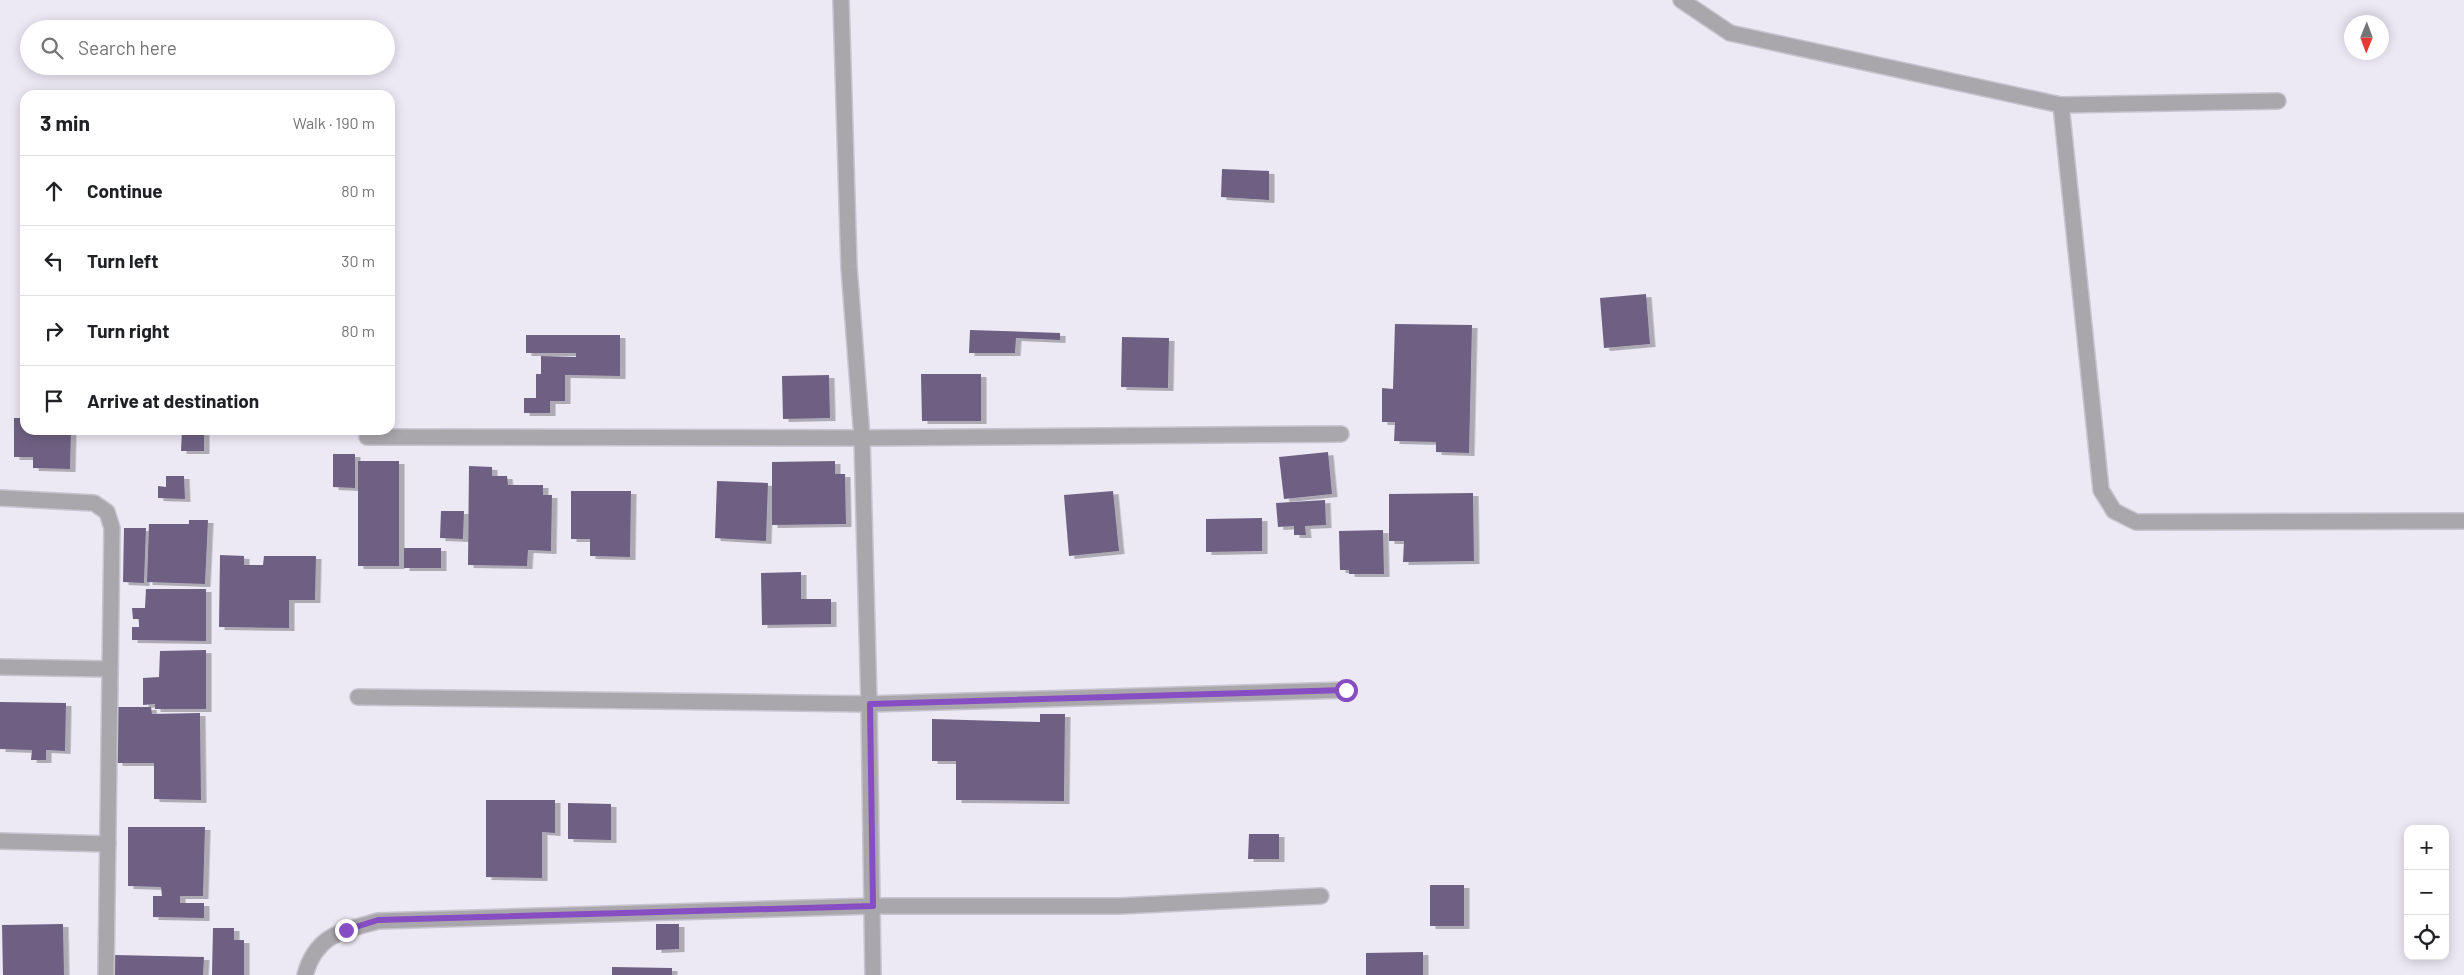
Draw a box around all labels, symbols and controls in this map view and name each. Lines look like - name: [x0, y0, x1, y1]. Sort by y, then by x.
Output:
- north arrow: [2344, 15, 2389, 60]
- search box: [20, 20, 395, 75]
- icon: search: [38, 34, 66, 62]
- text: Search here: [78, 36, 177, 59]
- text: 3 min: [40, 110, 90, 135]
- text: Walk · 190 m: [293, 113, 375, 132]
- icon: ahead: [40, 177, 68, 205]
- text: Continue: [87, 179, 163, 202]
- text: 80 m: [341, 181, 375, 200]
- icon: left: [40, 247, 68, 275]
- text: Turn left: [87, 249, 158, 272]
- text: 30 m: [341, 251, 375, 270]
- icon: right: [40, 317, 68, 345]
- text: Turn right: [87, 319, 169, 342]
- text: 80 m: [341, 321, 375, 340]
- icon: arrive: [40, 387, 68, 415]
- text: Arrive at destination: [87, 389, 259, 412]
- route start: [1335, 679, 1358, 702]
- map controls: [2404, 825, 2449, 960]
- button: +: [2404, 825, 2449, 870]
- button: −: [2404, 870, 2449, 915]
- button: locate: [2404, 915, 2449, 960]
- route end: [335, 919, 358, 942]

